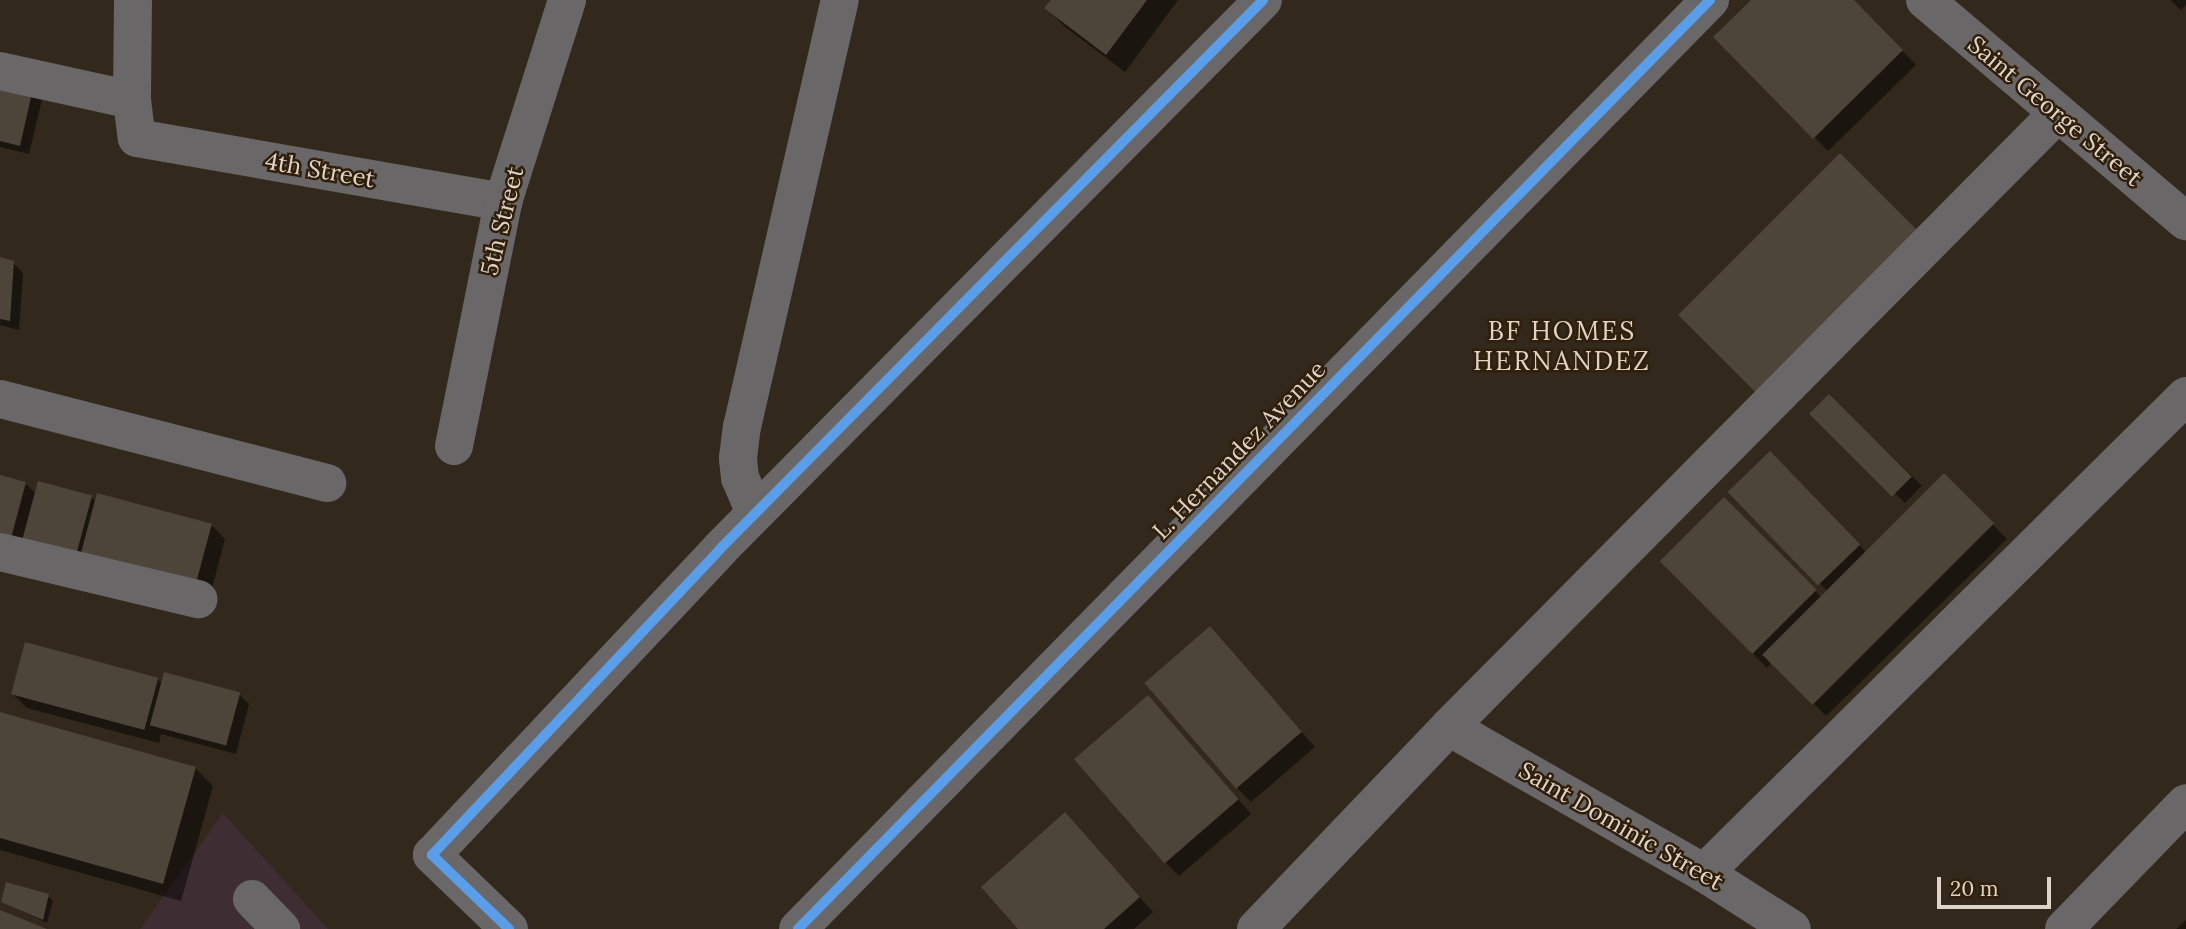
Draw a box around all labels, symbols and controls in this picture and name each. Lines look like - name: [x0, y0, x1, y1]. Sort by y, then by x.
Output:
- street label: Saint George Street: [1962, 30, 2148, 192]
- street label: 4th Street: [263, 146, 377, 194]
- street label: 5th Street: [475, 164, 529, 278]
- district label: BF HOMES HERNANDEZ: [1474, 315, 1650, 376]
- street label: L. Hernandez Avenue: [1146, 355, 1332, 545]
- street label: Saint Dominic Street: [1514, 756, 1728, 896]
- scale bar: [1941, 862, 2055, 906]
- text: 20 m: [1950, 875, 1999, 902]

